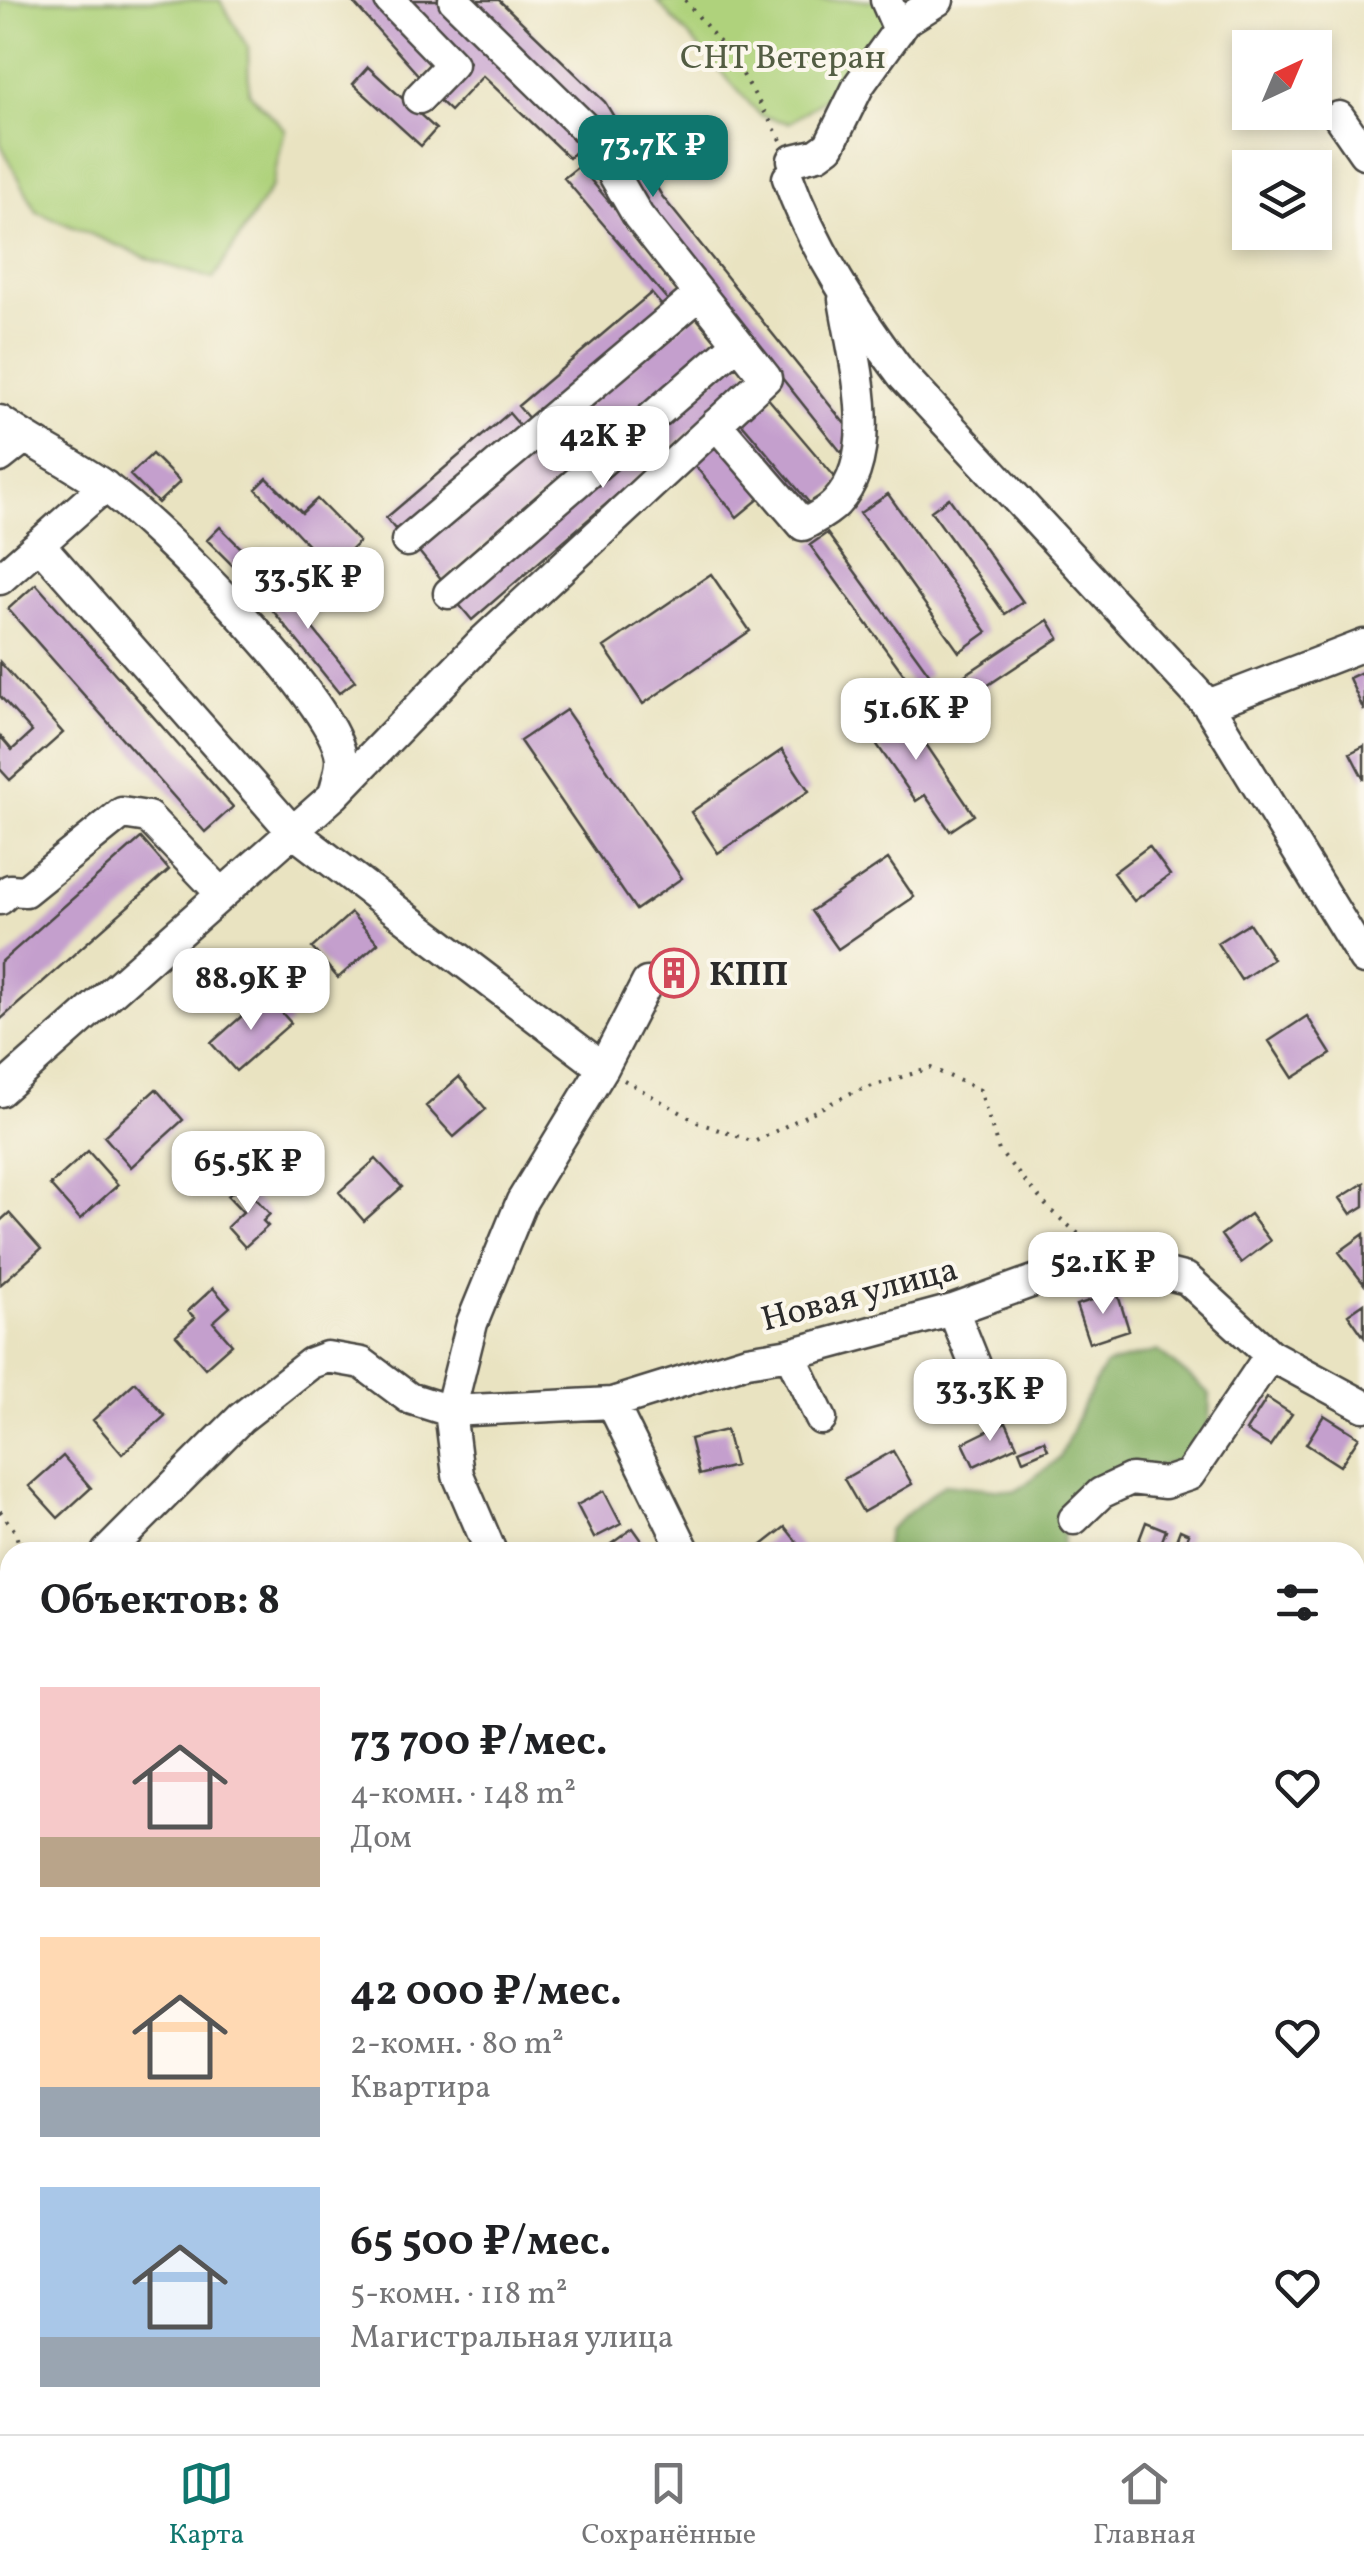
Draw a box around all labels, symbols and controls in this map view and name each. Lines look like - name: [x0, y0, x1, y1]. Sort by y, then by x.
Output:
- north arrow: [1232, 30, 1332, 130]
- map controls: [1232, 30, 1332, 250]
- park label: СНТ Ветеран: [680, 35, 886, 83]
- pin: 73.7K ₽: [561, 115, 745, 200]
- text: 73.7K ₽: [600, 125, 706, 169]
- button: layers: [1232, 150, 1332, 250]
- pin: 42K ₽: [533, 406, 673, 491]
- text: 42K ₽: [559, 416, 647, 460]
- pin: 33.5K ₽: [216, 547, 400, 632]
- text: 33.5K ₽: [254, 557, 362, 601]
- pin: 51.6K ₽: [824, 678, 1008, 763]
- text: 51.6K ₽: [863, 688, 969, 732]
- building icon: КПП: [648, 947, 700, 999]
- pin: 88.9K ₽: [159, 948, 343, 1033]
- place label: КПП: [709, 952, 788, 1000]
- text: 88.9K ₽: [195, 958, 307, 1002]
- pin: 65.5K ₽: [156, 1131, 340, 1216]
- text: 65.5K ₽: [194, 1141, 302, 1185]
- pin: 52.1K ₽: [1011, 1232, 1195, 1317]
- text: 52.1K ₽: [1050, 1242, 1156, 1286]
- street label: Новая улица: [756, 1247, 963, 1345]
- pin: 33.3K ₽: [898, 1359, 1082, 1444]
- text: 33.3K ₽: [936, 1369, 1044, 1413]
- text: Объектов: 8: [40, 1573, 280, 1632]
- icon: filters: [1270, 1575, 1325, 1630]
- text: 73 700 ₽/мес.: [350, 1714, 608, 1773]
- icon: home: [120, 1727, 240, 1847]
- icon: heart: [1270, 1760, 1325, 1815]
- text: 4-комн. · 148 m²: [350, 1773, 576, 1817]
- text: Дом: [350, 1817, 412, 1861]
- text: 42 000 ₽/мес.: [350, 1964, 622, 2023]
- icon: home: [120, 1977, 240, 2097]
- icon: heart: [1270, 2010, 1325, 2065]
- text: 2-комн. · 80 m²: [350, 2023, 564, 2067]
- text: Квартира: [350, 2067, 491, 2111]
- text: 65 500 ₽/мес.: [350, 2214, 611, 2273]
- icon: home: [120, 2227, 240, 2347]
- icon: heart: [1270, 2260, 1325, 2315]
- text: 5-комн. · 118 m²: [350, 2273, 568, 2317]
- text: Магистральная улица: [350, 2317, 674, 2361]
- tab: Карта: [168, 2456, 244, 2555]
- tab: Сохранённые: [581, 2456, 756, 2555]
- tab: Главная: [1093, 2456, 1196, 2555]

